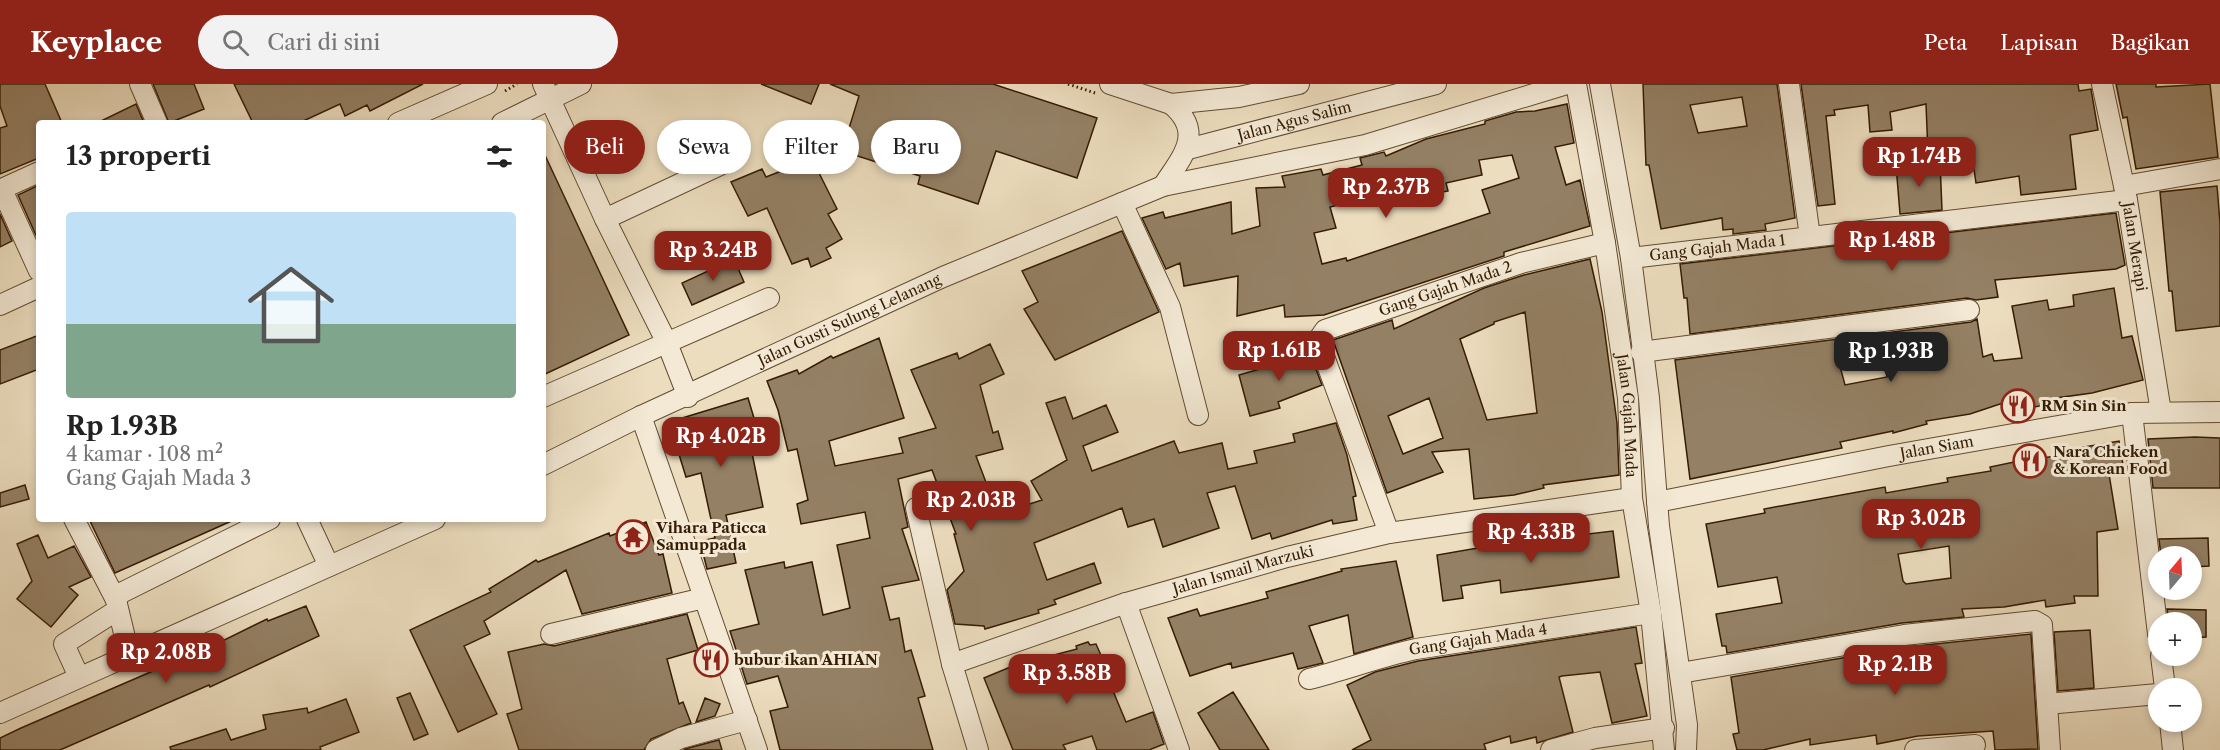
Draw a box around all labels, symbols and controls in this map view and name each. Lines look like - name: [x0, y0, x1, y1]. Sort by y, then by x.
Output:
- search box: [198, 15, 618, 69]
- text: Keyplace: [30, 25, 162, 59]
- icon: search: [219, 26, 252, 59]
- text: Cari di sini: [267, 29, 380, 56]
- text: Peta: [1924, 30, 1967, 55]
- text: Lapisan: [2000, 30, 2078, 55]
- text: Bagikan: [2111, 30, 2190, 55]
- street label: Jalan Agus Salim: [1233, 97, 1353, 145]
- chip: Beli: [564, 120, 645, 174]
- chip: Sewa: [657, 120, 751, 174]
- chip: Filter: [763, 120, 859, 174]
- chip: Baru: [871, 120, 961, 174]
- pin: Rp 1.74B: [1857, 137, 1981, 188]
- text: 13 properti: [66, 140, 211, 172]
- icon: filters: [483, 140, 516, 173]
- text: Rp 1.74B: [1877, 144, 1961, 168]
- pin: Rp 2.37B: [1324, 168, 1448, 219]
- text: Rp 2.37B: [1342, 175, 1430, 199]
- street label: Jalan Merapi: [2118, 199, 2152, 293]
- pin: Rp 1.48B: [1830, 221, 1954, 272]
- text: Rp 1.48B: [1848, 228, 1936, 252]
- street label: Gang Gajah Mada 1: [1648, 230, 1787, 265]
- pin: Rp 3.24B: [651, 231, 775, 282]
- text: Rp 3.24B: [668, 238, 758, 262]
- icon: home: [237, 251, 345, 359]
- street label: Gang Gajah Mada 2: [1376, 257, 1514, 320]
- street label: Jalan Gusti Sulung Lelanang: [753, 269, 944, 371]
- pin: Rp 1.61B: [1217, 331, 1341, 382]
- pin: Rp 1.93B: [1829, 332, 1953, 383]
- text: Rp 1.61B: [1237, 338, 1321, 362]
- text: Rp 1.93B: [1848, 339, 1934, 363]
- street label: Jalan Gajah Mada: [1612, 351, 1641, 478]
- restaurant icon: RM Sin Sin: [2000, 388, 2036, 424]
- place label: RM Sin Sin: [2041, 396, 2127, 415]
- text: Rp 1.93B: [66, 410, 178, 442]
- pin: Rp 4.02B: [659, 417, 783, 468]
- text: Rp 4.02B: [676, 424, 766, 448]
- street label: Jalan Siam: [1896, 431, 1975, 463]
- text: 4 kamar · 108 m²: [66, 442, 223, 466]
- place label: Nara Chicken & Korean Food: [2053, 442, 2168, 478]
- restaurant icon: Nara Chicken & Korean Food: [2012, 443, 2048, 479]
- text: Gang Gajah Mada 3: [66, 466, 251, 490]
- pin: Rp 2.03B: [909, 481, 1033, 532]
- text: Rp 2.03B: [926, 488, 1016, 512]
- pin: Rp 3.02B: [1859, 499, 1983, 550]
- text: Rp 3.02B: [1876, 506, 1966, 530]
- pin: Rp 4.33B: [1469, 513, 1593, 564]
- place label: Vihara Paticca Samuppada: [655, 518, 767, 554]
- temple icon: Vihara Paticca Samuppada: [615, 519, 651, 555]
- text: Rp 4.33B: [1487, 520, 1575, 544]
- street label: Jalan Ismail Marzuki: [1169, 541, 1316, 599]
- north arrow: [2148, 546, 2202, 600]
- map controls: [2148, 546, 2202, 732]
- button: +: [2148, 612, 2202, 666]
- street label: Gang Gajah Mada 4: [1407, 619, 1548, 659]
- pin: Rp 2.08B: [104, 633, 228, 684]
- text: Rp 2.08B: [121, 640, 211, 664]
- restaurant icon: bubur ikan AHIAN: [693, 642, 729, 678]
- pin: Rp 2.1B: [1840, 645, 1950, 696]
- place label: bubur ikan AHIAN: [733, 650, 878, 669]
- text: Rp 2.1B: [1857, 652, 1933, 676]
- pin: Rp 3.58B: [1005, 654, 1129, 705]
- text: Rp 3.58B: [1023, 661, 1111, 685]
- button: −: [2148, 678, 2202, 732]

